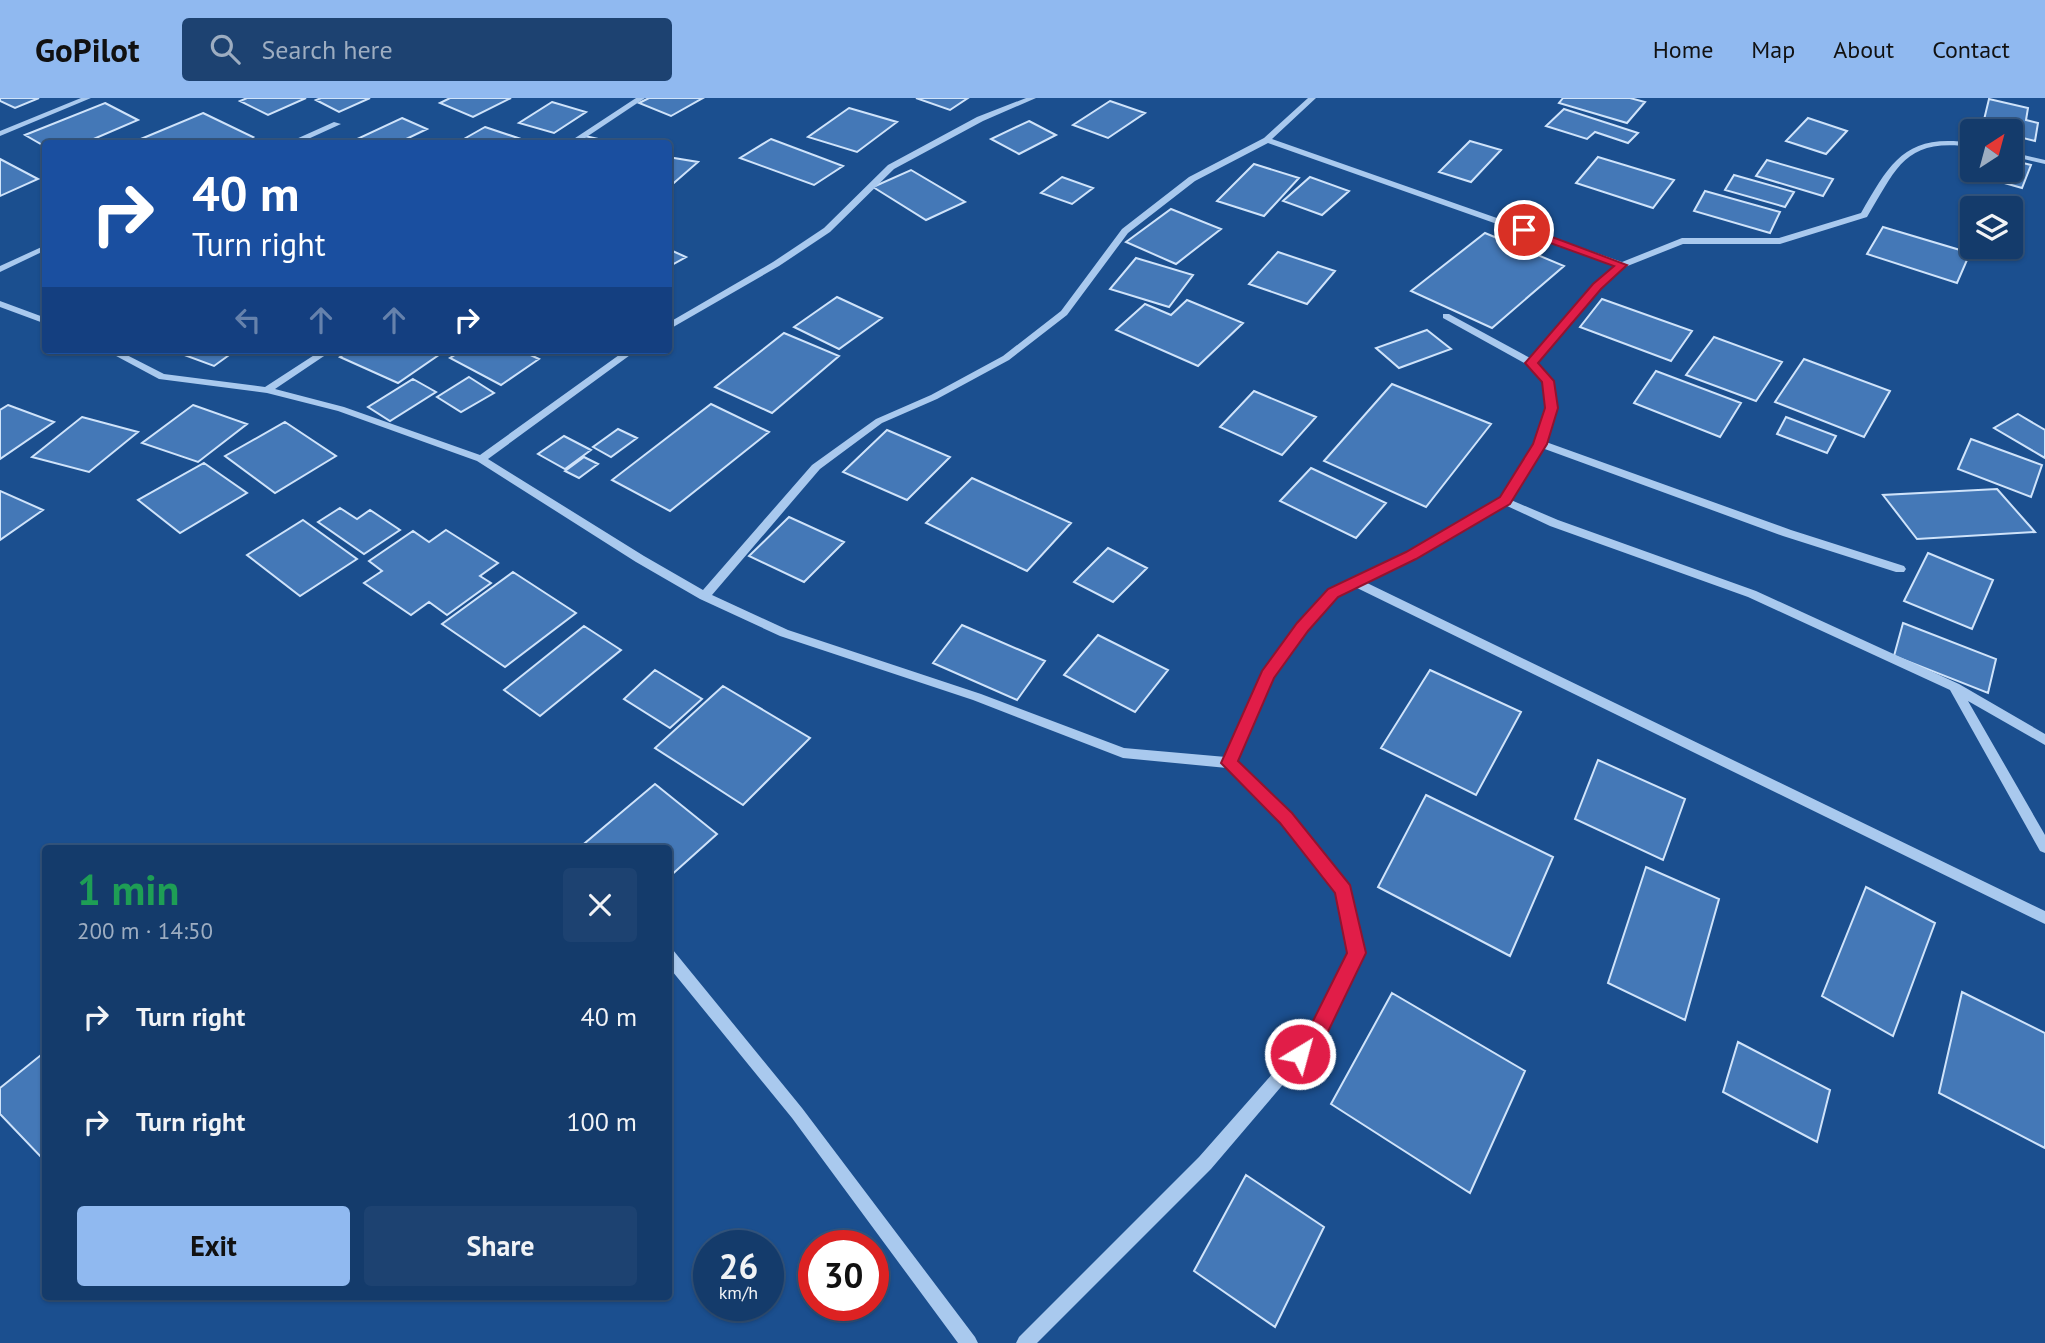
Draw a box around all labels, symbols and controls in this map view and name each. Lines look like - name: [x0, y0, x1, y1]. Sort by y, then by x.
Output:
- search box: [182, 18, 672, 81]
- text: GoPilot: [35, 28, 140, 71]
- icon: search: [206, 30, 244, 68]
- text: Search here: [262, 33, 393, 66]
- text: Home: [1653, 34, 1713, 65]
- text: Map: [1751, 34, 1795, 65]
- text: About: [1833, 34, 1894, 65]
- text: Contact: [1932, 34, 2010, 65]
- north arrow: [1960, 119, 2023, 182]
- map controls: [1960, 119, 2023, 259]
- text: 40 m: [192, 161, 299, 225]
- icon: right: [77, 168, 168, 259]
- button: layers: [1960, 196, 2023, 259]
- pin: [1494, 200, 1554, 260]
- icon: arrive: [1505, 211, 1543, 249]
- text: Turn right: [192, 223, 326, 265]
- icon: left: [229, 301, 267, 339]
- icon: ahead: [302, 301, 340, 339]
- icon: ahead: [375, 301, 413, 339]
- icon: right: [448, 301, 486, 339]
- text: 1 min: [77, 862, 179, 917]
- button: close: [563, 868, 637, 942]
- text: 200 m · 14:50: [77, 916, 213, 945]
- icon: right: [77, 998, 115, 1036]
- text: Turn right: [136, 1000, 245, 1033]
- text: 40 m: [581, 1000, 637, 1033]
- position arrow: [1263, 1017, 1337, 1091]
- icon: right: [77, 1103, 115, 1141]
- text: Turn right: [136, 1105, 245, 1138]
- text: 100 m: [566, 1105, 637, 1138]
- button: Exit: [77, 1206, 350, 1286]
- button: Share: [364, 1206, 637, 1286]
- speed limit sign: 30: [798, 1230, 889, 1321]
- text: 26: [719, 1243, 758, 1289]
- text: km/h: [719, 1281, 758, 1304]

